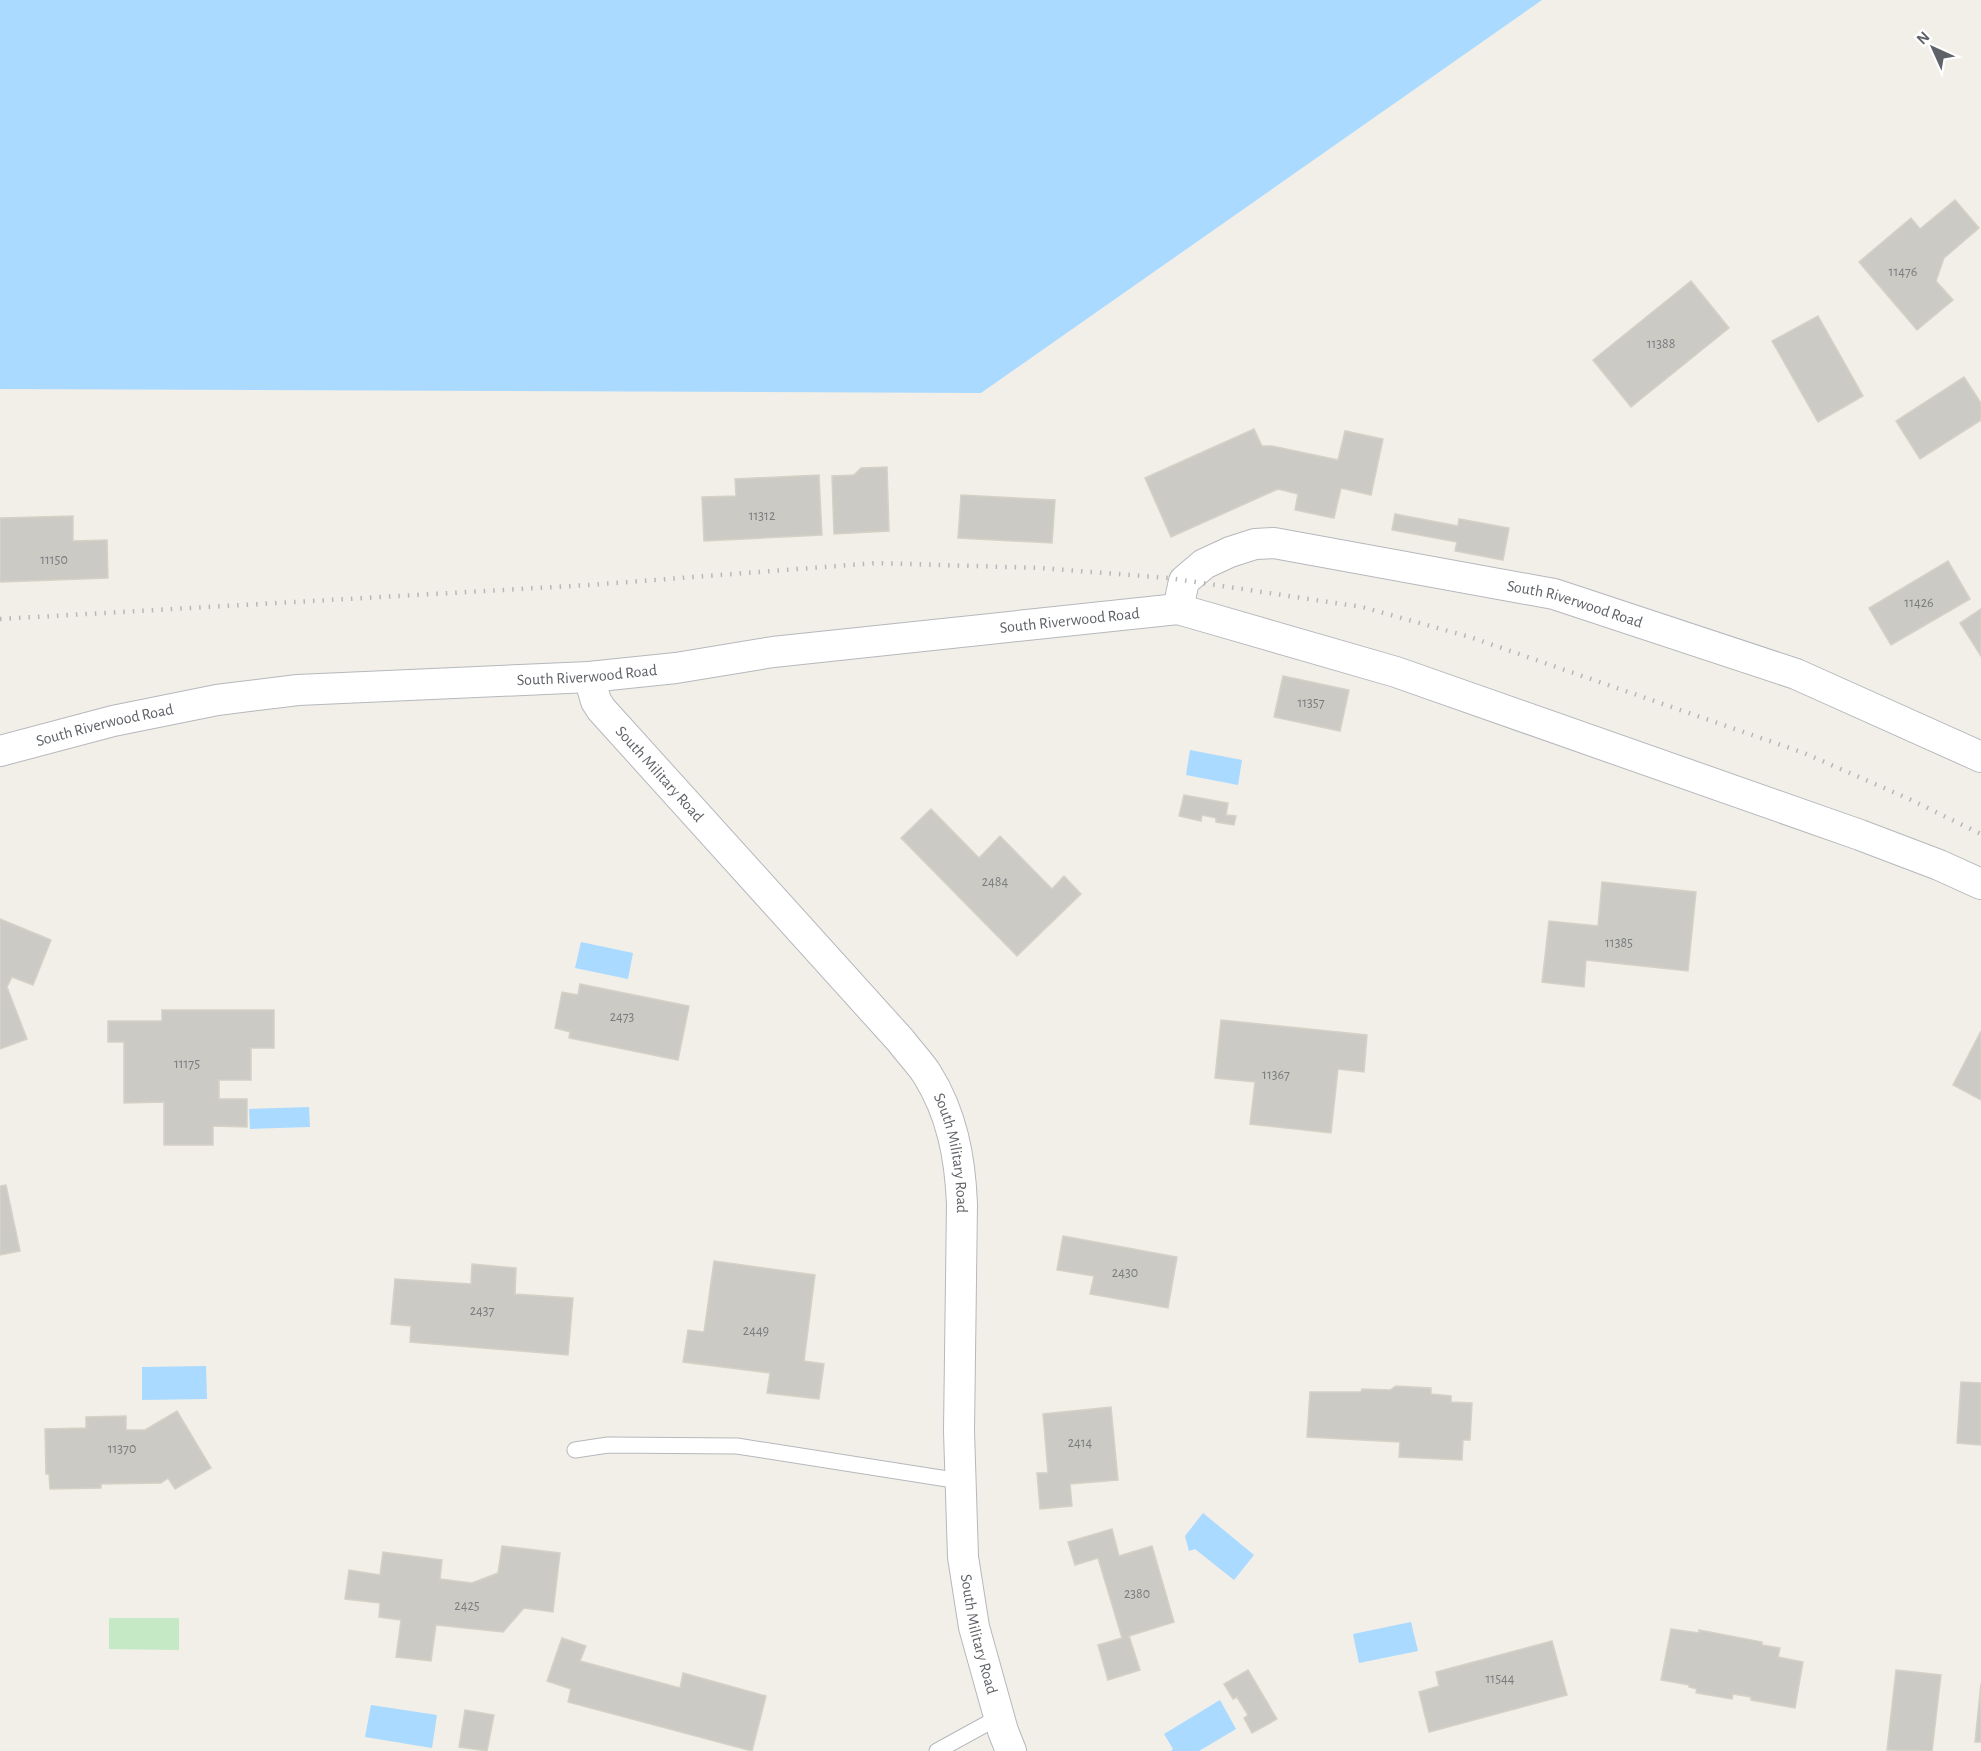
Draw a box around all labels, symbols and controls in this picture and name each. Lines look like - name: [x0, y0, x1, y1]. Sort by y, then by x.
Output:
- north arrow: [1903, 18, 1963, 78]
- text: N: [1914, 29, 1933, 48]
- house number: 11476: [1889, 265, 1917, 279]
- house number: 11388: [1647, 337, 1675, 351]
- house number: 11312: [749, 509, 775, 523]
- house number: 11150: [40, 553, 68, 567]
- street label: South Riverwood Road: [1506, 578, 1645, 631]
- house number: 11426: [1904, 596, 1934, 610]
- street label: South Riverwood Road: [999, 605, 1140, 636]
- street label: South Riverwood Road: [517, 662, 658, 688]
- house number: 11357: [1297, 696, 1325, 710]
- street label: South Riverwood Road: [34, 701, 175, 749]
- street label: South Military Road: [613, 723, 707, 825]
- house number: 2484: [982, 875, 1008, 889]
- house number: 11385: [1605, 936, 1633, 950]
- house number: 2473: [610, 1010, 635, 1024]
- house number: 11175: [174, 1057, 200, 1071]
- house number: 11367: [1262, 1068, 1290, 1082]
- street label: South Military Road: [931, 1091, 970, 1213]
- house number: 2430: [1112, 1266, 1138, 1280]
- house number: 2437: [470, 1304, 495, 1318]
- house number: 2449: [743, 1324, 769, 1338]
- house number: 2414: [1068, 1436, 1093, 1450]
- house number: 11370: [108, 1442, 136, 1456]
- street label: South Military Road: [958, 1573, 1000, 1696]
- house number: 2380: [1124, 1587, 1150, 1601]
- house number: 2425: [454, 1599, 480, 1613]
- house number: 11544: [1486, 1672, 1515, 1686]

